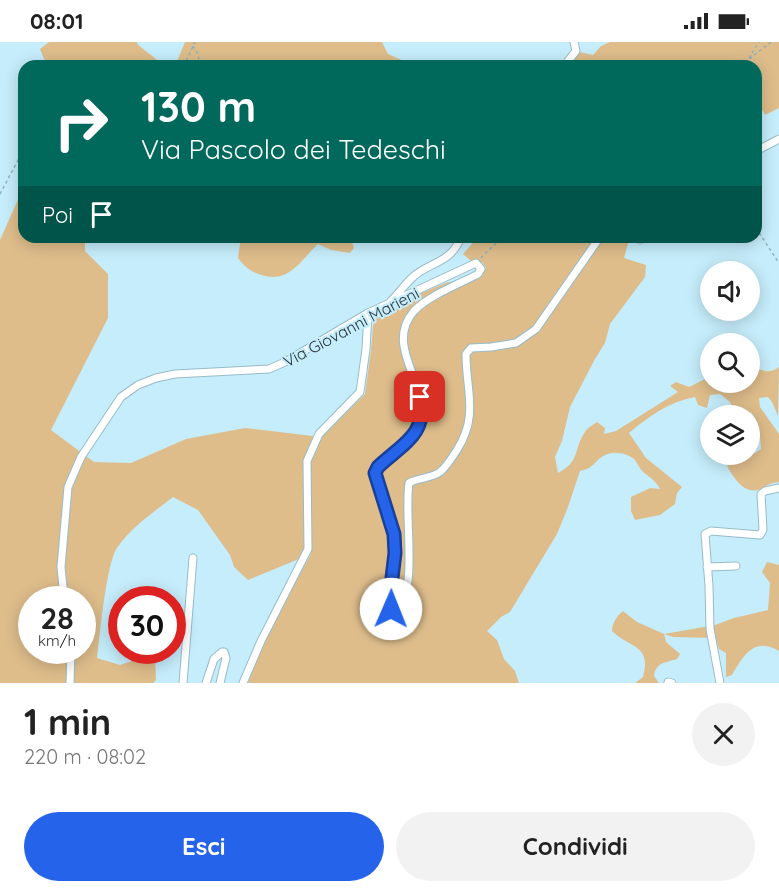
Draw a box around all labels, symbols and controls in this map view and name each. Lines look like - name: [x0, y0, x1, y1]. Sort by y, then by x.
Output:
- text: 08:01: [30, 7, 84, 35]
- text: 130 m: [141, 80, 256, 133]
- icon: right: [42, 84, 120, 162]
- text: Via Pascolo dei Tedeschi: [141, 132, 446, 166]
- icon: arrive: [85, 198, 118, 231]
- text: Poi: [42, 201, 73, 229]
- map controls: [700, 261, 760, 465]
- button: sound: [700, 261, 760, 321]
- street label: Via Giovanni Marieni: [280, 283, 422, 371]
- button: search: [700, 333, 760, 393]
- pin: [394, 371, 445, 422]
- icon: arrive: [403, 380, 436, 413]
- button: layers: [700, 405, 760, 465]
- position arrow: [359, 577, 423, 641]
- speed limit sign: 30: [108, 586, 186, 664]
- text: 28: [40, 599, 74, 637]
- text: km/h: [38, 631, 76, 650]
- text: 1 min: [24, 699, 111, 744]
- button: close: [692, 703, 755, 766]
- text: 220 m · 08:02: [24, 744, 146, 769]
- button: Esci: [24, 812, 384, 881]
- button: Condividi: [396, 812, 755, 881]

